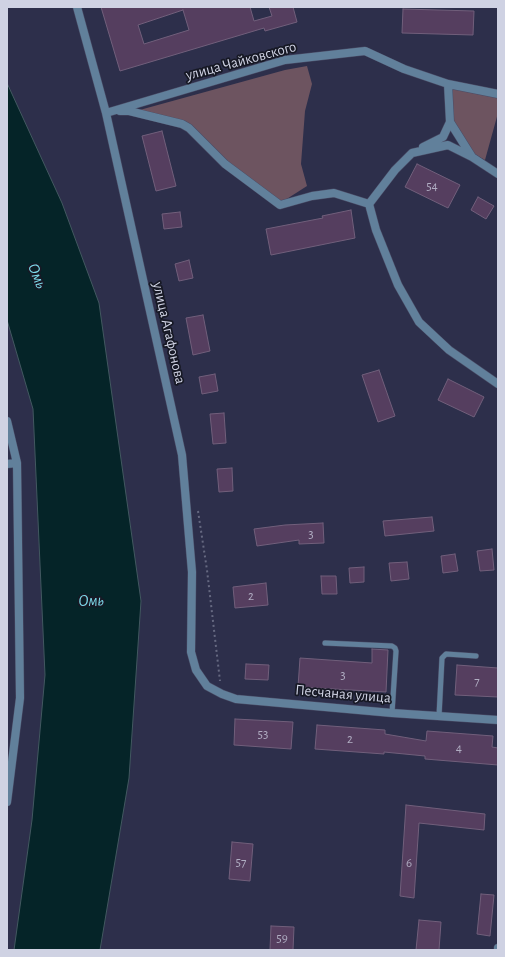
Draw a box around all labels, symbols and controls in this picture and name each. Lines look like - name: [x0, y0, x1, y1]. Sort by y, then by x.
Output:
- street label: улица Чайковского: [184, 38, 298, 84]
- house number: 54: [426, 178, 438, 194]
- water label: Омь: [23, 260, 51, 292]
- street label: улица Агафонова: [149, 280, 189, 386]
- house number: 3: [308, 526, 314, 542]
- house number: 2: [248, 588, 254, 604]
- water label: Омь: [78, 591, 104, 611]
- house number: 3: [340, 667, 346, 683]
- house number: 7: [474, 673, 480, 689]
- street label: Песчаная улица: [294, 681, 392, 707]
- house number: 53: [258, 726, 268, 742]
- house number: 2: [347, 731, 353, 747]
- house number: 4: [456, 740, 462, 756]
- house number: 57: [236, 854, 246, 870]
- house number: 6: [406, 855, 412, 871]
- house number: 59: [276, 930, 288, 946]

